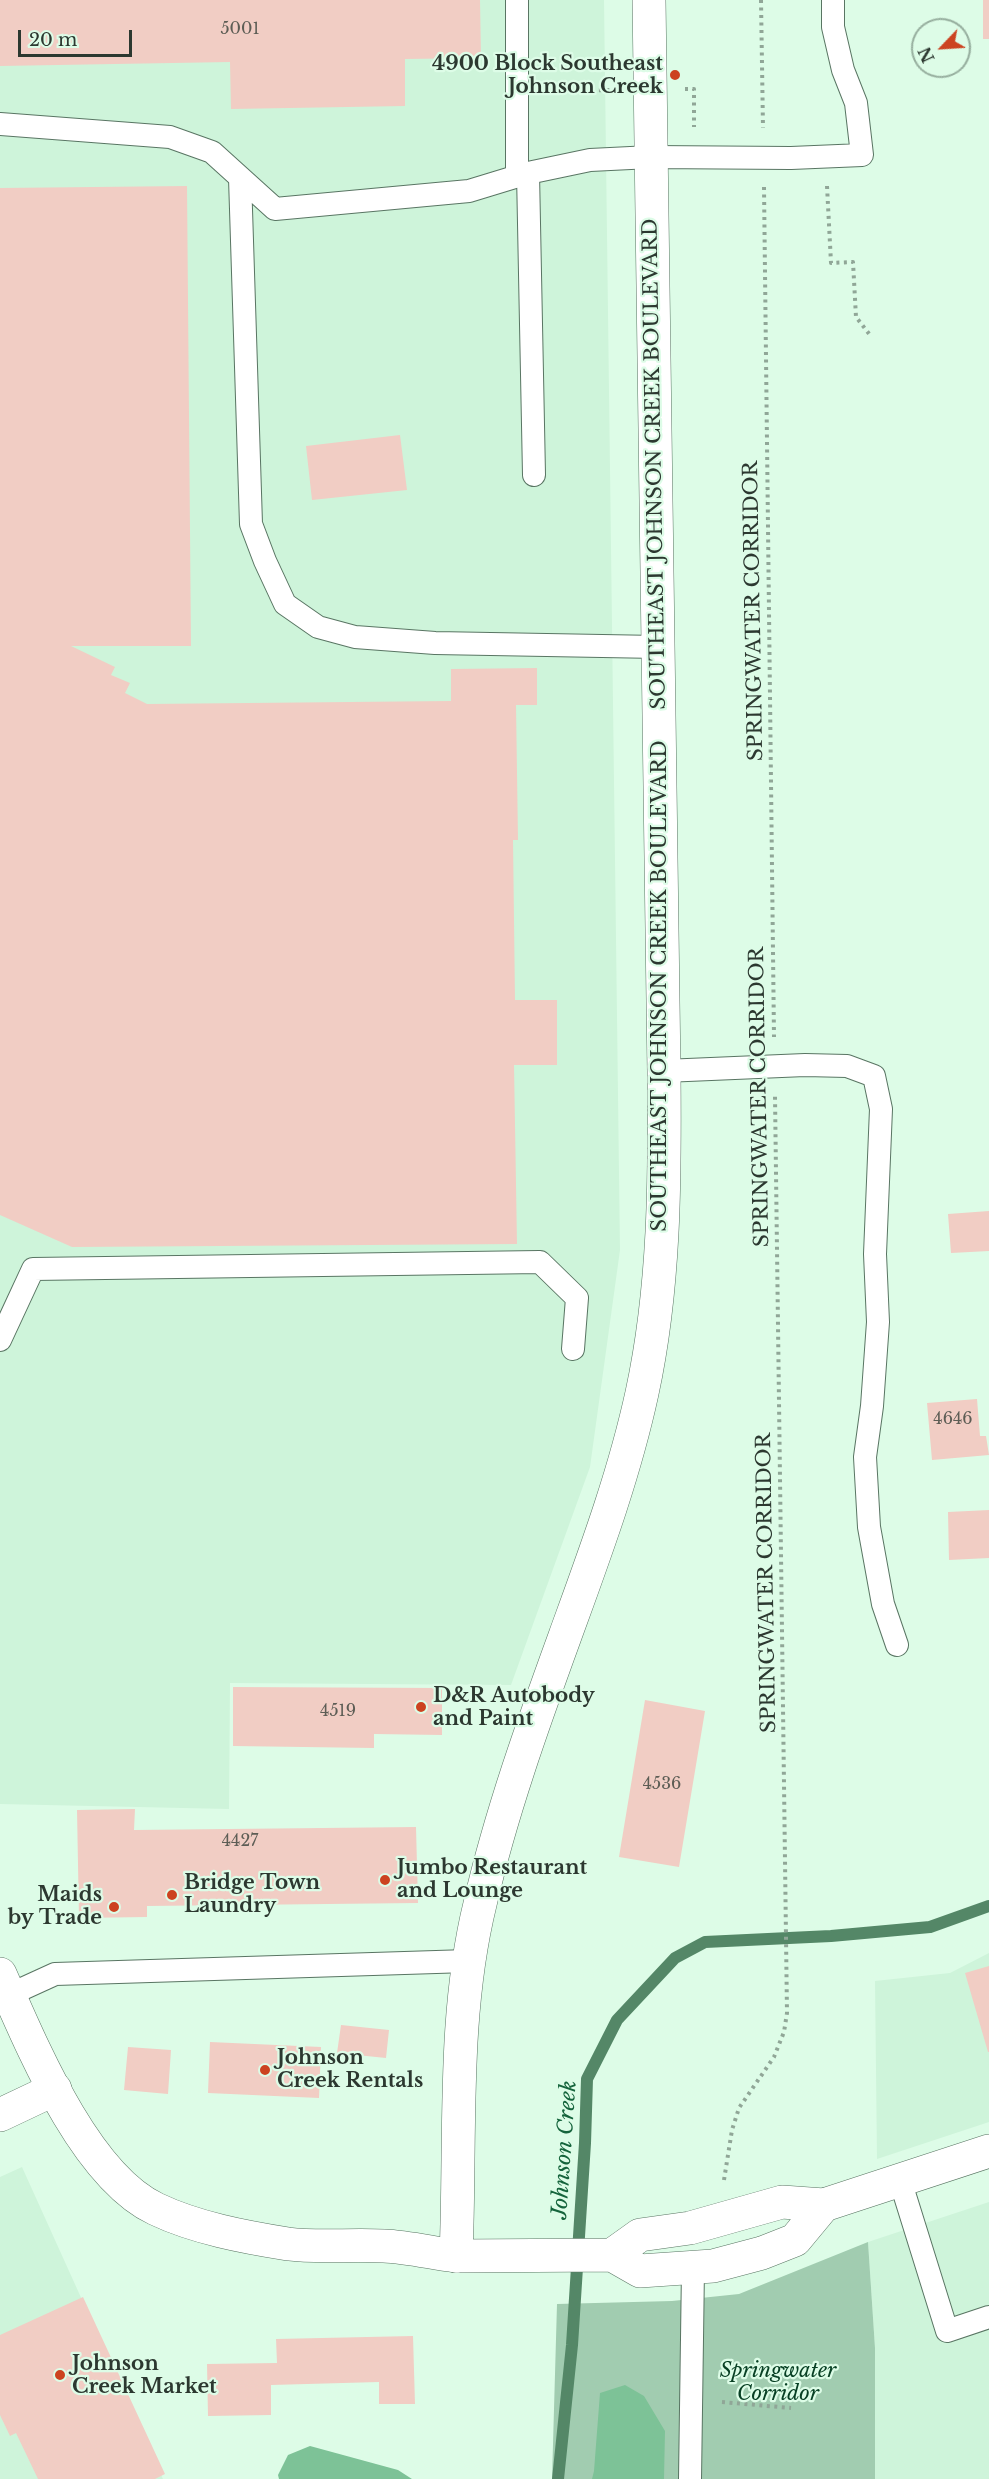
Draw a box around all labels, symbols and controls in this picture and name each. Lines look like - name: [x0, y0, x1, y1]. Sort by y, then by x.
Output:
- scale bar: [21, 18, 135, 56]
- north arrow: [911, 18, 971, 78]
- house number: 5001: [220, 19, 260, 39]
- text: 20 m: [29, 29, 77, 51]
- text: N: [914, 44, 939, 66]
- place label: 4900 Block Southeast Johnson Creek: [432, 52, 663, 99]
- marker: 4900 Block Southeast Johnson Creek: [668, 68, 682, 82]
- street label: SOUTHEAST JOHNSON CREEK BOULEVARD: [639, 218, 671, 710]
- street label: SPRINGWATER CORRIDOR: [739, 461, 769, 761]
- street label: SOUTHEAST JOHNSON CREEK BOULEVARD: [648, 740, 672, 1232]
- street label: SPRINGWATER CORRIDOR: [745, 947, 775, 1247]
- house number: 4646: [933, 1409, 973, 1429]
- street label: SPRINGWATER CORRIDOR: [752, 1433, 782, 1733]
- place label: D&R Autobody and Paint: [433, 1684, 595, 1731]
- marker: D&R Autobody and Paint: [414, 1700, 428, 1714]
- house number: 4519: [320, 1701, 356, 1721]
- house number: 4536: [643, 1774, 681, 1794]
- house number: 4427: [222, 1831, 258, 1851]
- place label: Jumbo Restaurant and Lounge: [397, 1856, 587, 1903]
- place label: Bridge Town Laundry: [184, 1871, 320, 1918]
- marker: Jumbo Restaurant and Lounge: [378, 1873, 392, 1887]
- place label: Maids by Trade: [8, 1883, 102, 1930]
- marker: Bridge Town Laundry: [165, 1888, 179, 1902]
- marker: Maids by Trade: [107, 1900, 121, 1914]
- place label: Johnson Creek Rentals: [277, 2046, 423, 2093]
- marker: Johnson Creek Rentals: [258, 2063, 272, 2077]
- water label: Johnson Creek: [548, 2080, 582, 2220]
- place label: Johnson Creek Market: [72, 2352, 217, 2399]
- park label: Springwater Corridor: [720, 2359, 836, 2406]
- marker: Johnson Creek Market: [53, 2368, 67, 2382]

